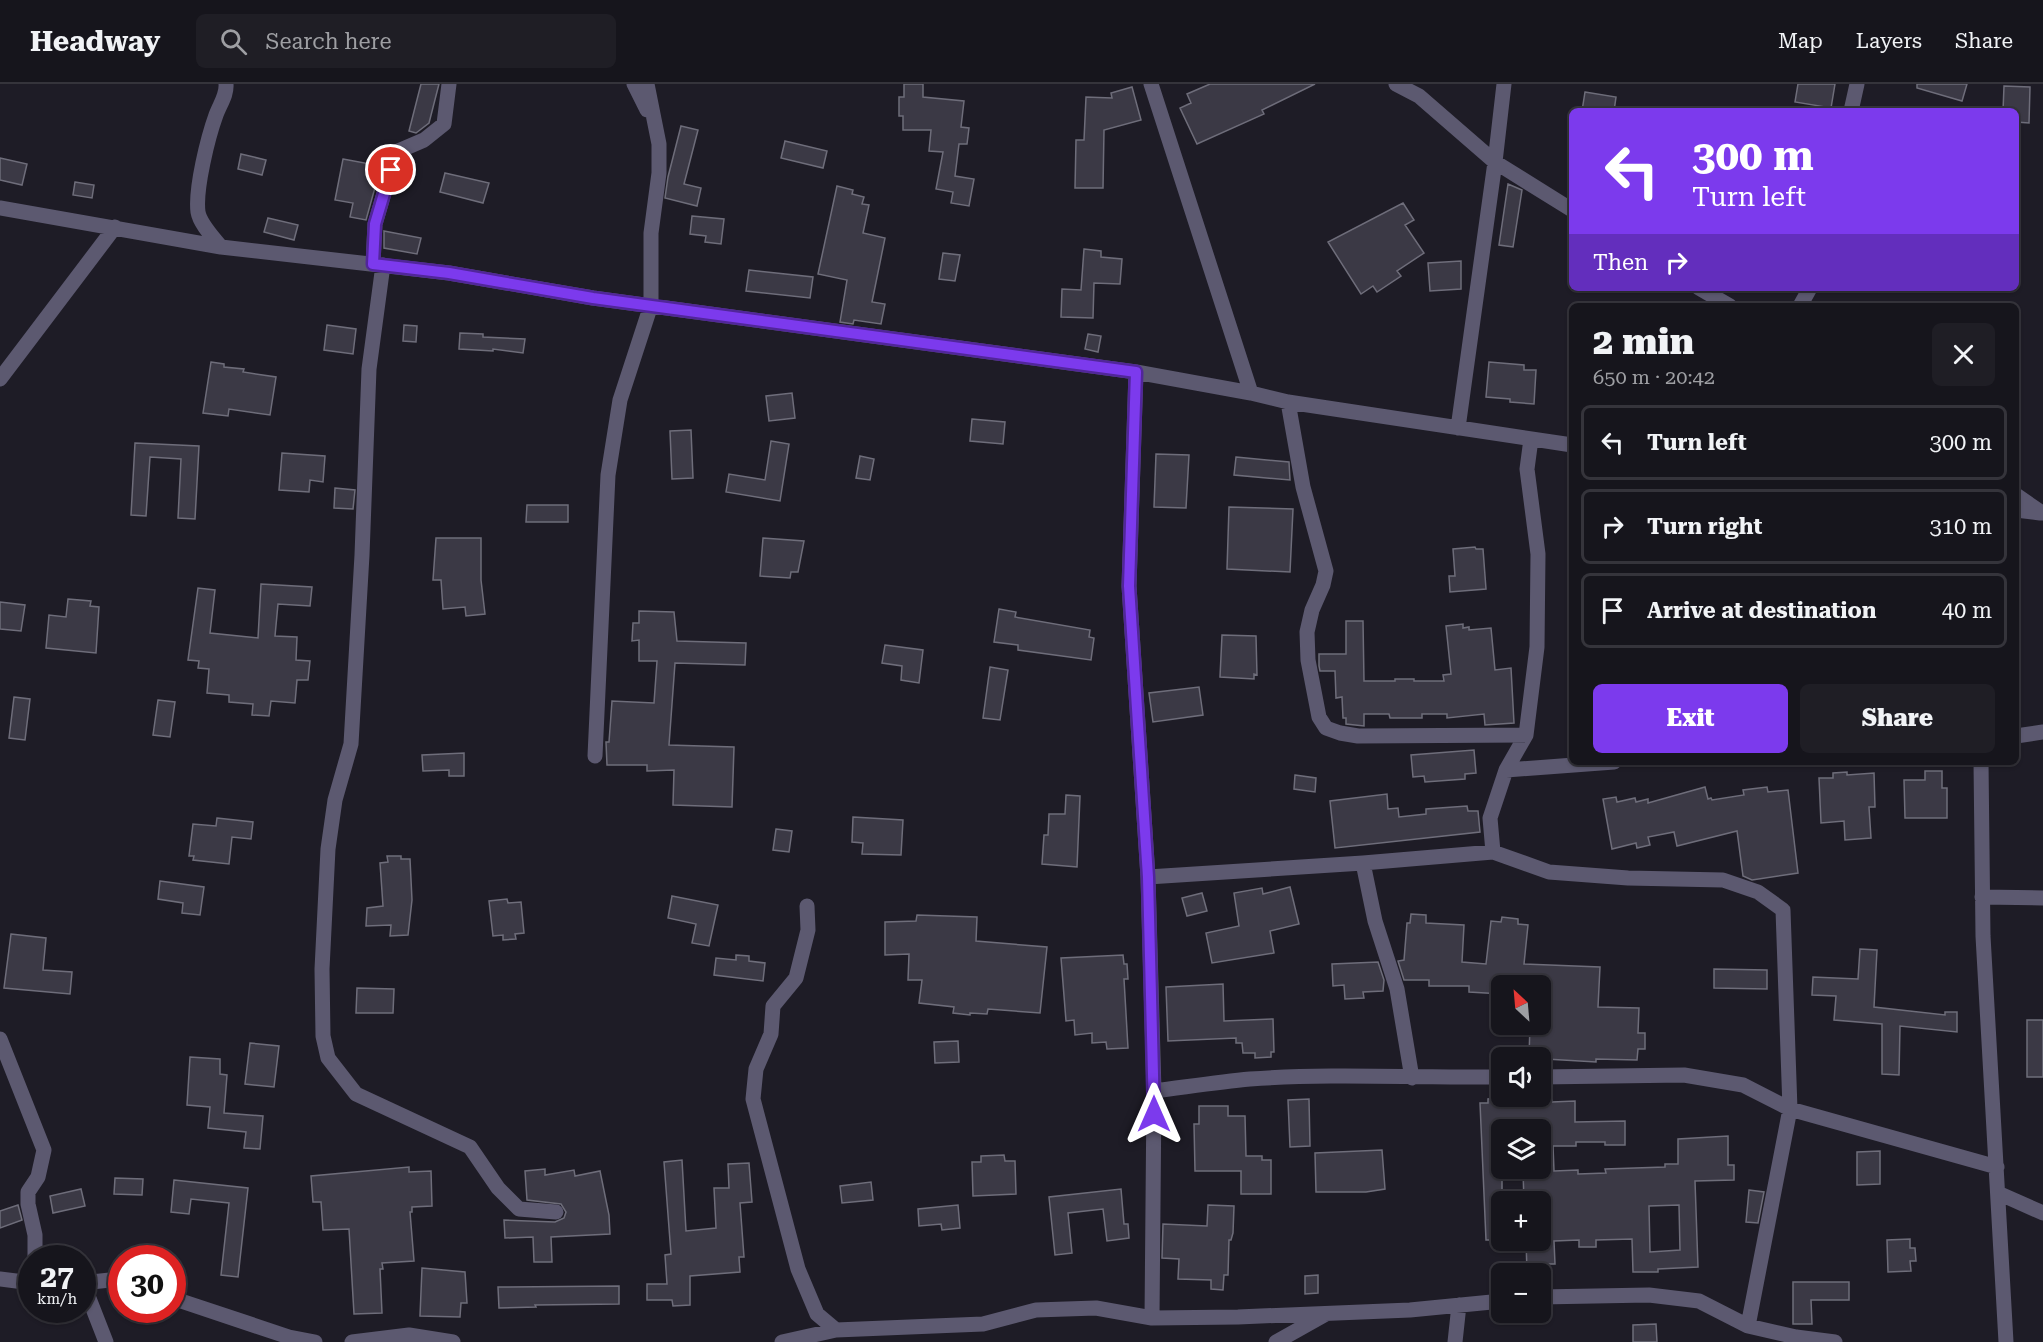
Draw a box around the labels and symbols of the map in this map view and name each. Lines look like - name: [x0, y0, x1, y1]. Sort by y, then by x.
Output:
- pin: [365, 144, 416, 195]
- north arrow: [1491, 975, 1551, 1035]
- position arrow: [1122, 1082, 1186, 1146]
- speed limit sign: 30: [108, 1245, 186, 1323]

